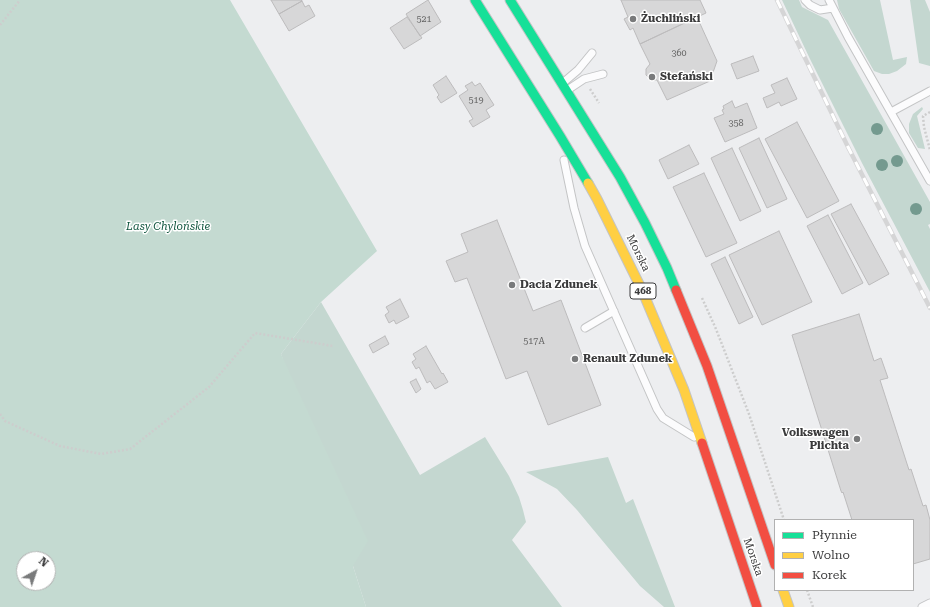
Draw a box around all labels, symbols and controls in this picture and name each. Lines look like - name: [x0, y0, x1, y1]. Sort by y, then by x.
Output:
- place label: Żuchliński: [641, 12, 700, 26]
- house number: 521: [416, 14, 432, 24]
- marker: Żuchliński: [628, 14, 638, 24]
- house number: 360: [671, 48, 687, 58]
- place label: Stefański: [660, 70, 713, 84]
- marker: Stefański: [647, 72, 657, 82]
- house number: 519: [468, 95, 484, 105]
- house number: 358: [728, 118, 744, 128]
- park label: Lasy Chylońskie: [126, 220, 210, 234]
- street label: Morska: [623, 232, 653, 274]
- place label: Dacia Zdunek: [520, 278, 597, 292]
- marker: Dacia Zdunek: [507, 280, 517, 290]
- road number: 468: [630, 283, 656, 299]
- house number: 517A: [523, 336, 545, 346]
- place label: Renault Zdunek: [583, 352, 672, 366]
- marker: Renault Zdunek: [570, 354, 580, 364]
- place label: Volkswagen Plichta: [782, 426, 849, 452]
- marker: Volkswagen Plichta: [852, 434, 862, 444]
- legend: [774, 519, 914, 591]
- text: Płynnie: [812, 528, 857, 542]
- street label: Morska: [740, 536, 766, 578]
- text: Wolno: [812, 548, 850, 562]
- north arrow: [16, 551, 56, 591]
- text: N: [36, 554, 51, 570]
- text: Korek: [812, 568, 847, 582]

